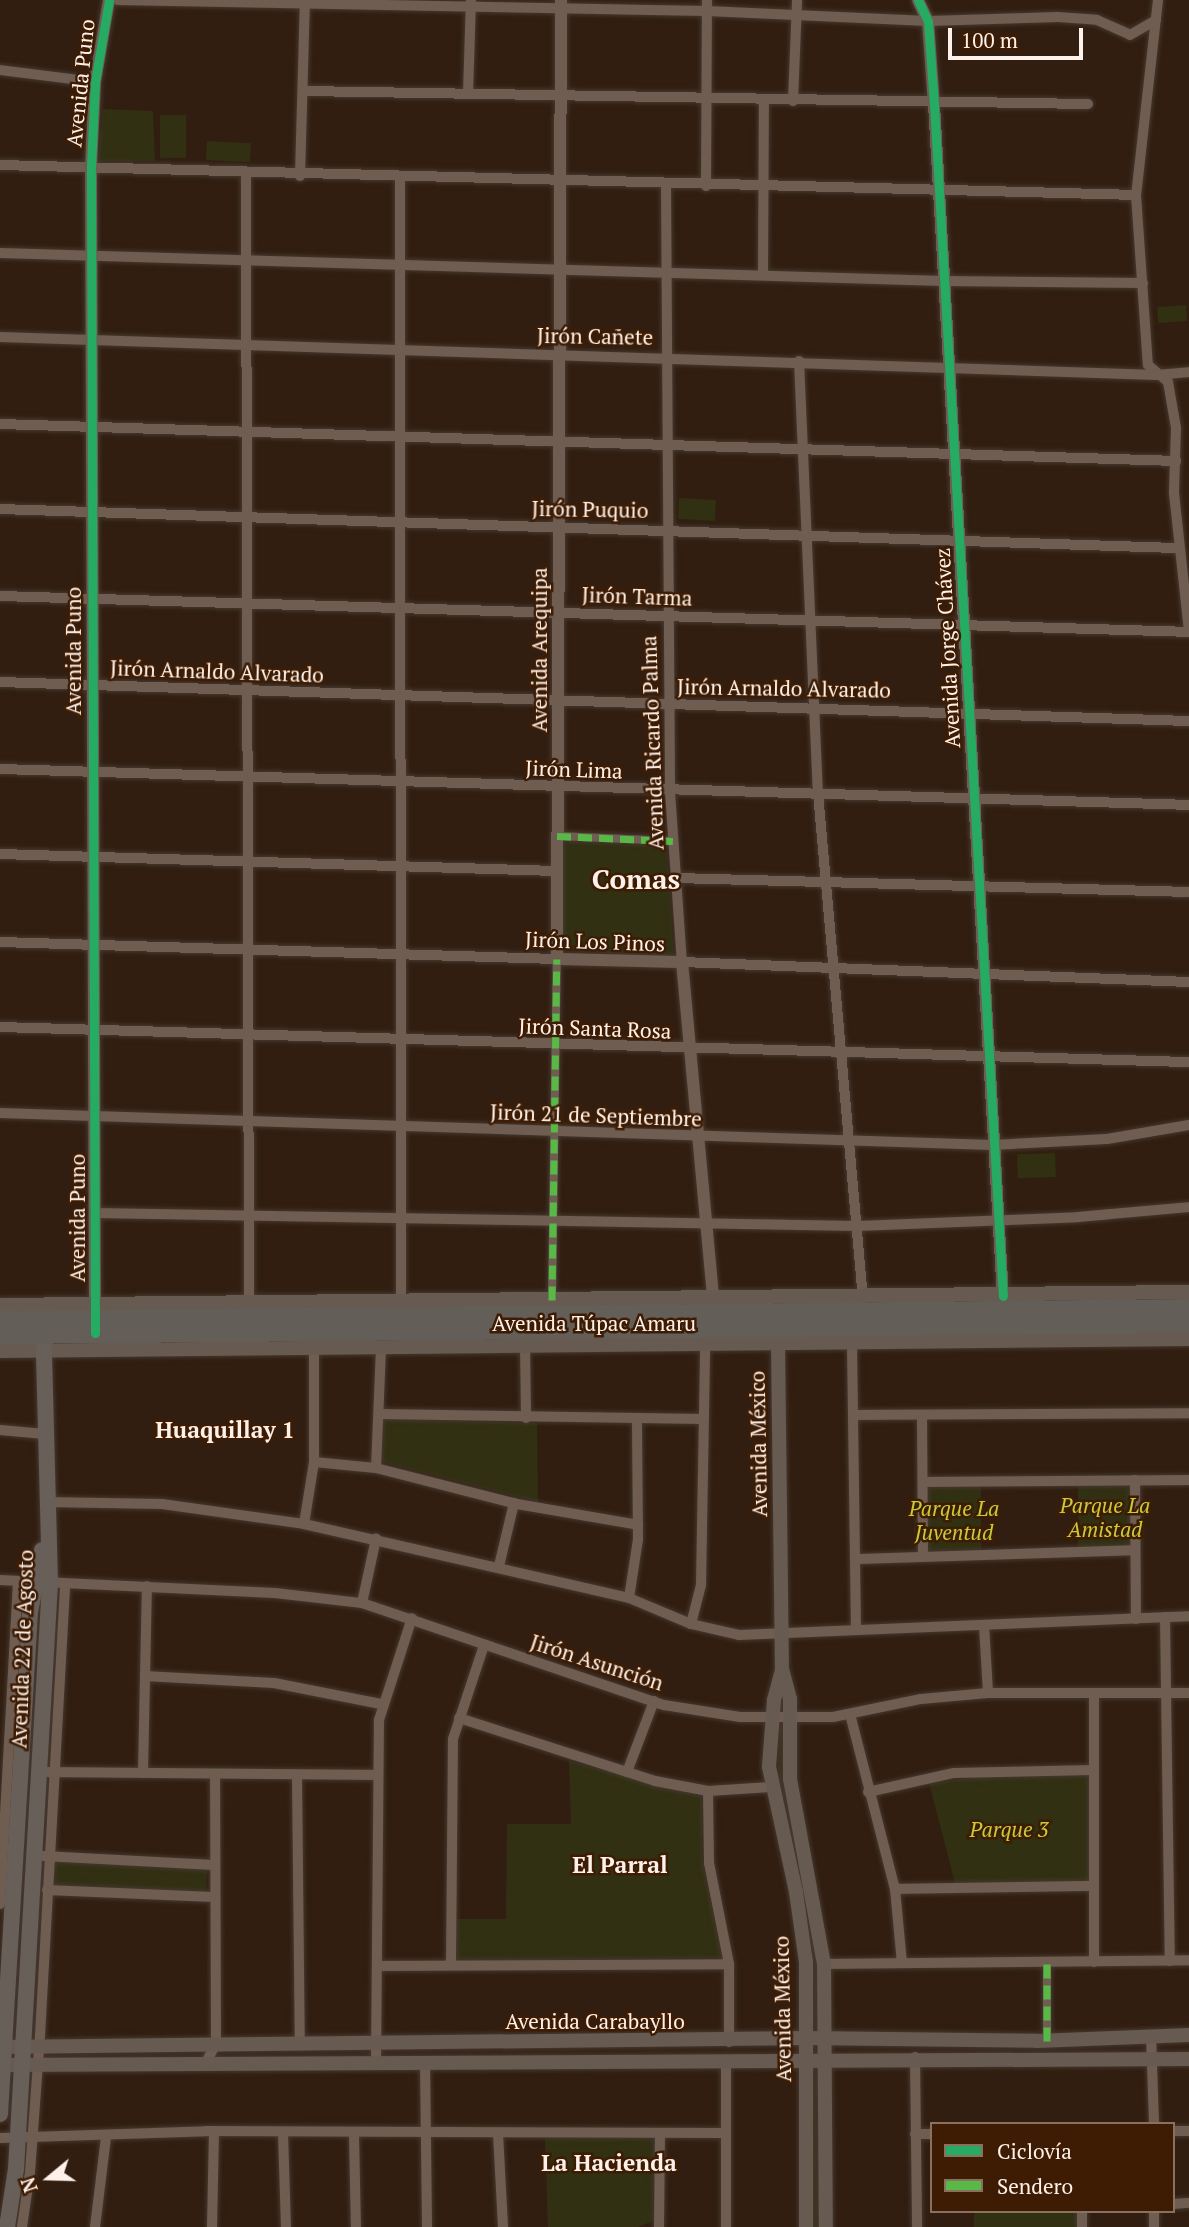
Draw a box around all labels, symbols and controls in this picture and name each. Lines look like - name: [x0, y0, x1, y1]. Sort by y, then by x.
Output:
- scale bar: [951, 14, 1086, 58]
- street label: Avenida Puno: [61, 18, 99, 148]
- text: 100 m: [961, 26, 1018, 54]
- street label: Jirón Cañete: [537, 322, 653, 350]
- street label: Jirón Puquio: [531, 495, 649, 523]
- street label: Avenida Jorge Chávez: [929, 547, 965, 749]
- street label: Avenida Arequipa: [526, 567, 552, 733]
- street label: Jirón Tarma: [581, 581, 693, 611]
- street label: Avenida Puno: [60, 587, 86, 715]
- street label: Avenida Ricardo Palma: [636, 635, 668, 851]
- street label: Jirón Arnaldo Alvarado: [109, 655, 325, 687]
- street label: Jirón Arnaldo Alvarado: [676, 674, 892, 702]
- street label: Jirón Lima: [525, 755, 623, 783]
- district label: Comas: [592, 862, 680, 896]
- street label: Jirón Los Pinos: [525, 926, 665, 956]
- street label: Jirón Santa Rosa: [518, 1013, 672, 1043]
- street label: Jirón 21 de Septiembre: [490, 1099, 702, 1131]
- street label: Avenida Puno: [64, 1154, 90, 1282]
- street label: Avenida Túpac Amaru: [492, 1310, 696, 1336]
- street label: Avenida México: [744, 1371, 772, 1517]
- district label: Huaquillay 1: [155, 1416, 295, 1444]
- park label: Parque La Amistad: [1060, 1492, 1150, 1542]
- park label: Parque La Juventud: [909, 1495, 999, 1545]
- street label: Avenida 22 de Agosto: [6, 1549, 38, 1749]
- street label: Jirón Asunción: [527, 1629, 667, 1695]
- park label: Parque 3: [969, 1816, 1049, 1842]
- district label: El Parral: [572, 1851, 668, 1879]
- street label: Avenida México: [768, 1936, 796, 2082]
- street label: Avenida Carabayllo: [505, 2008, 685, 2034]
- legend: [930, 2122, 1175, 2213]
- text: Ciclovía: [997, 2137, 1072, 2165]
- north arrow: [14, 2143, 84, 2213]
- district label: La Hacienda: [541, 2149, 677, 2177]
- text: Sendero: [997, 2172, 1073, 2200]
- text: N: [15, 2174, 43, 2196]

